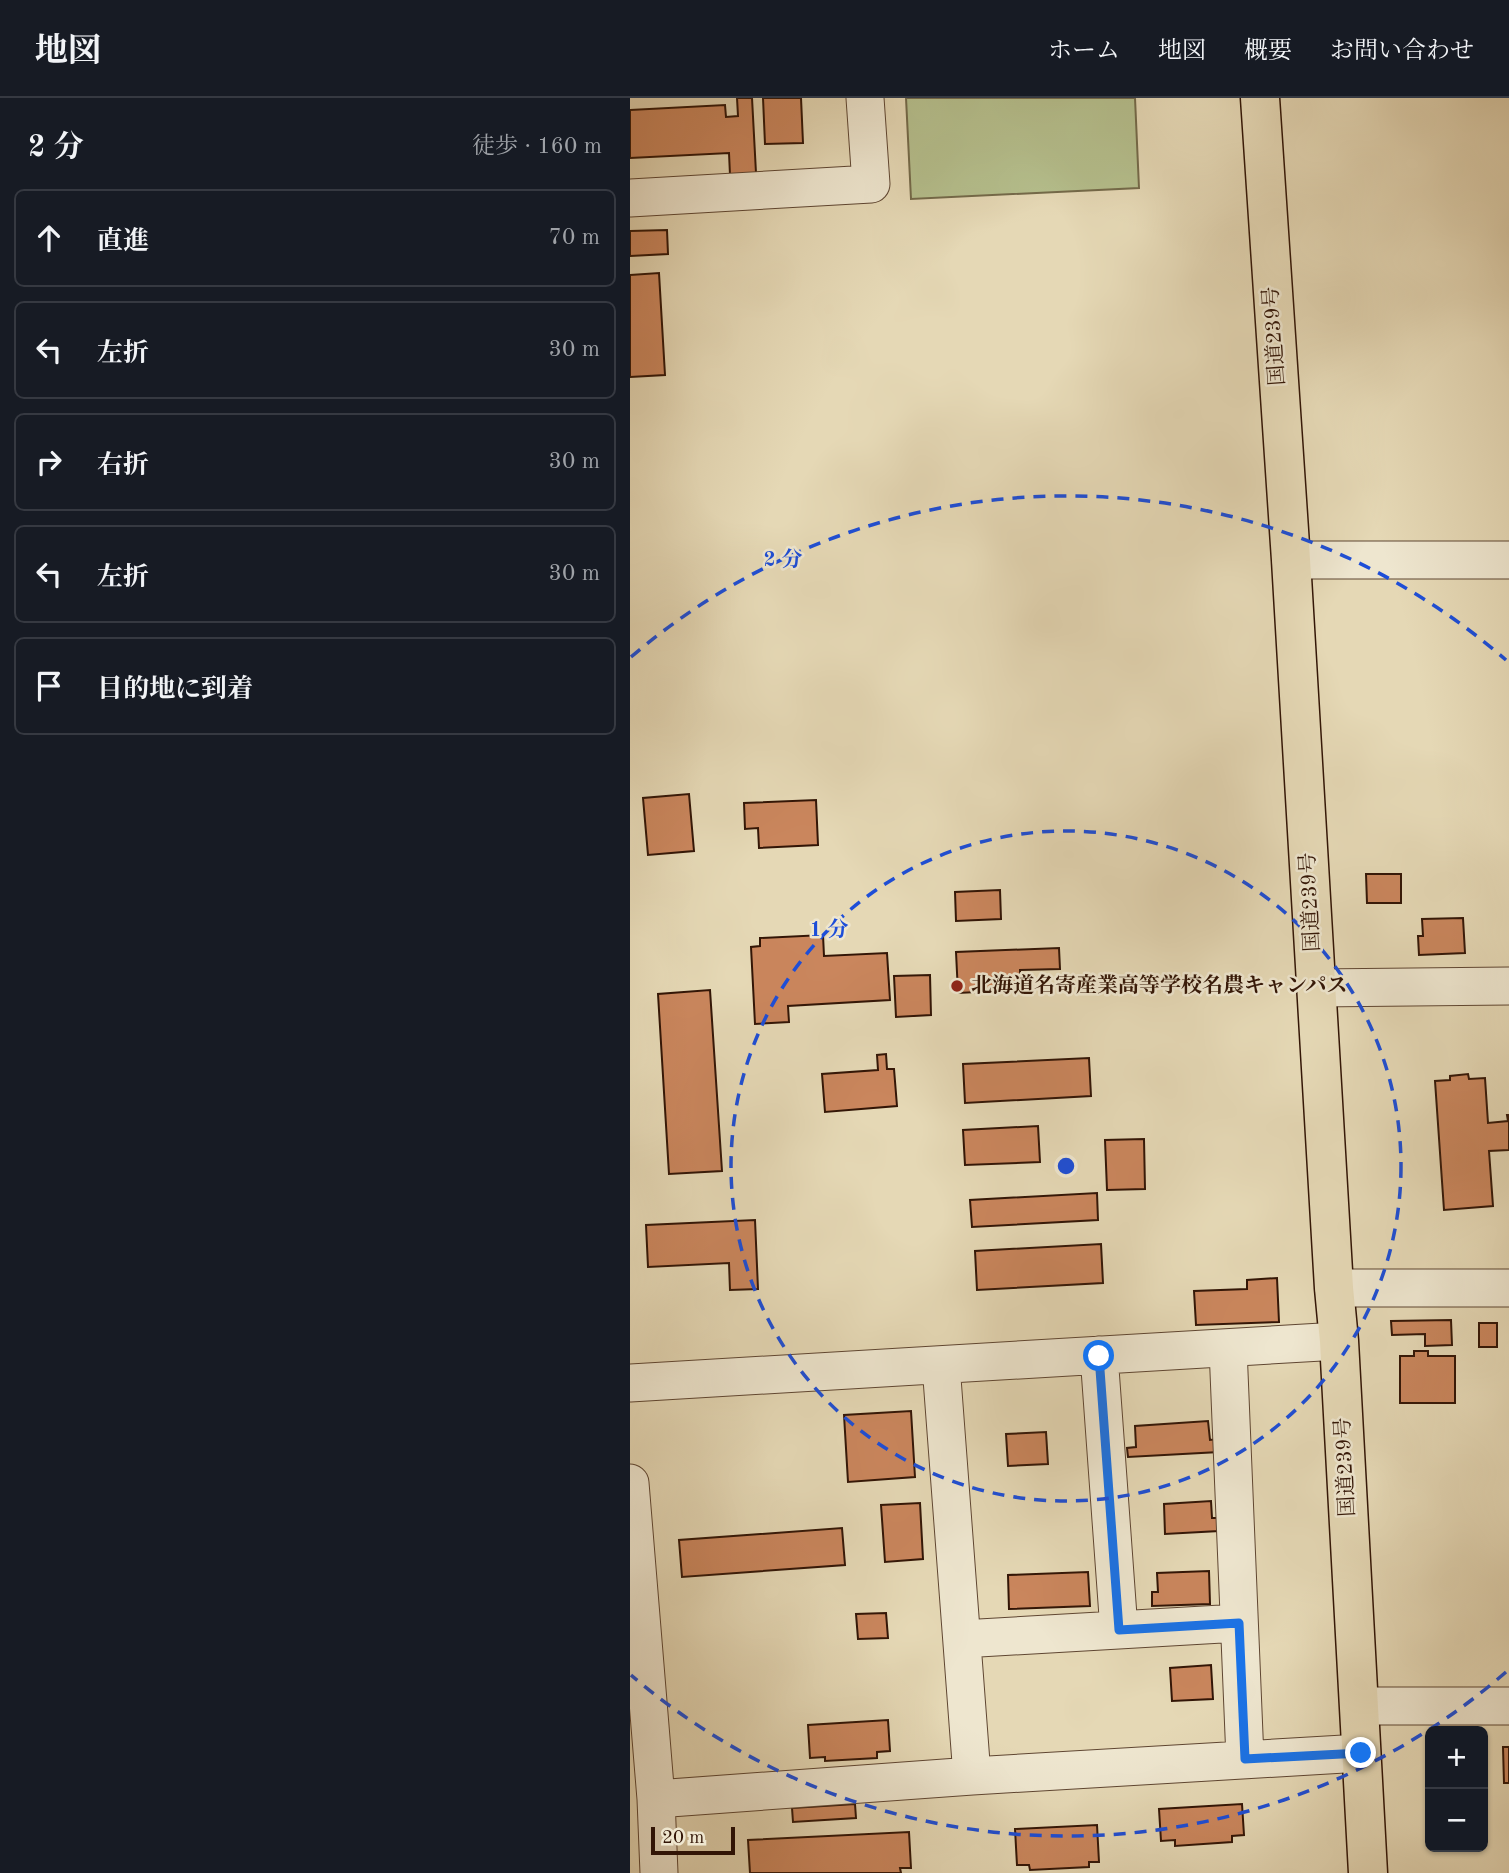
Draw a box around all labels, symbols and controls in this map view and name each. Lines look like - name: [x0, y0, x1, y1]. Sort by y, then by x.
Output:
- text: 地図: [35, 36, 101, 69]
- text: ホーム: [1048, 40, 1120, 64]
- text: 地図: [1158, 40, 1206, 64]
- text: 概要: [1244, 40, 1292, 64]
- text: お問い合わせ: [1330, 40, 1474, 64]
- text: 2 分: [28, 133, 84, 163]
- text: 徒歩 · 160 m: [472, 135, 602, 158]
- icon: ahead: [30, 219, 68, 257]
- text: 70 m: [549, 226, 600, 249]
- text: 直進: [97, 229, 149, 255]
- street label: 国道239号: [1259, 286, 1289, 387]
- icon: left: [30, 331, 68, 369]
- text: 30 m: [549, 338, 600, 361]
- text: 左折: [97, 341, 149, 367]
- icon: right: [30, 443, 68, 481]
- text: 30 m: [549, 450, 600, 473]
- text: 右折: [97, 453, 149, 479]
- text: 2 分: [763, 548, 803, 571]
- icon: left: [30, 555, 68, 593]
- text: 30 m: [549, 562, 600, 585]
- text: 左折: [97, 565, 149, 591]
- icon: arrive: [30, 667, 68, 705]
- text: 目的地に到着: [97, 677, 253, 703]
- street label: 国道239号: [1296, 852, 1324, 952]
- text: 1 分: [809, 918, 849, 941]
- place label: 北海道名寄産業高等学校名農キャンパス: [971, 973, 1348, 997]
- marker: 北海道名寄産業高等学校名農キャンパス: [949, 978, 965, 994]
- centre of rings: [1054, 1154, 1078, 1178]
- route start: [1083, 1340, 1114, 1371]
- street label: 国道239号: [1331, 1417, 1359, 1517]
- map controls: [1425, 1726, 1488, 1852]
- button: +: [1425, 1726, 1488, 1789]
- route end: [1345, 1737, 1376, 1768]
- button: −: [1425, 1789, 1488, 1852]
- scale bar: [651, 1824, 735, 1856]
- text: 20 m: [662, 1829, 704, 1848]

